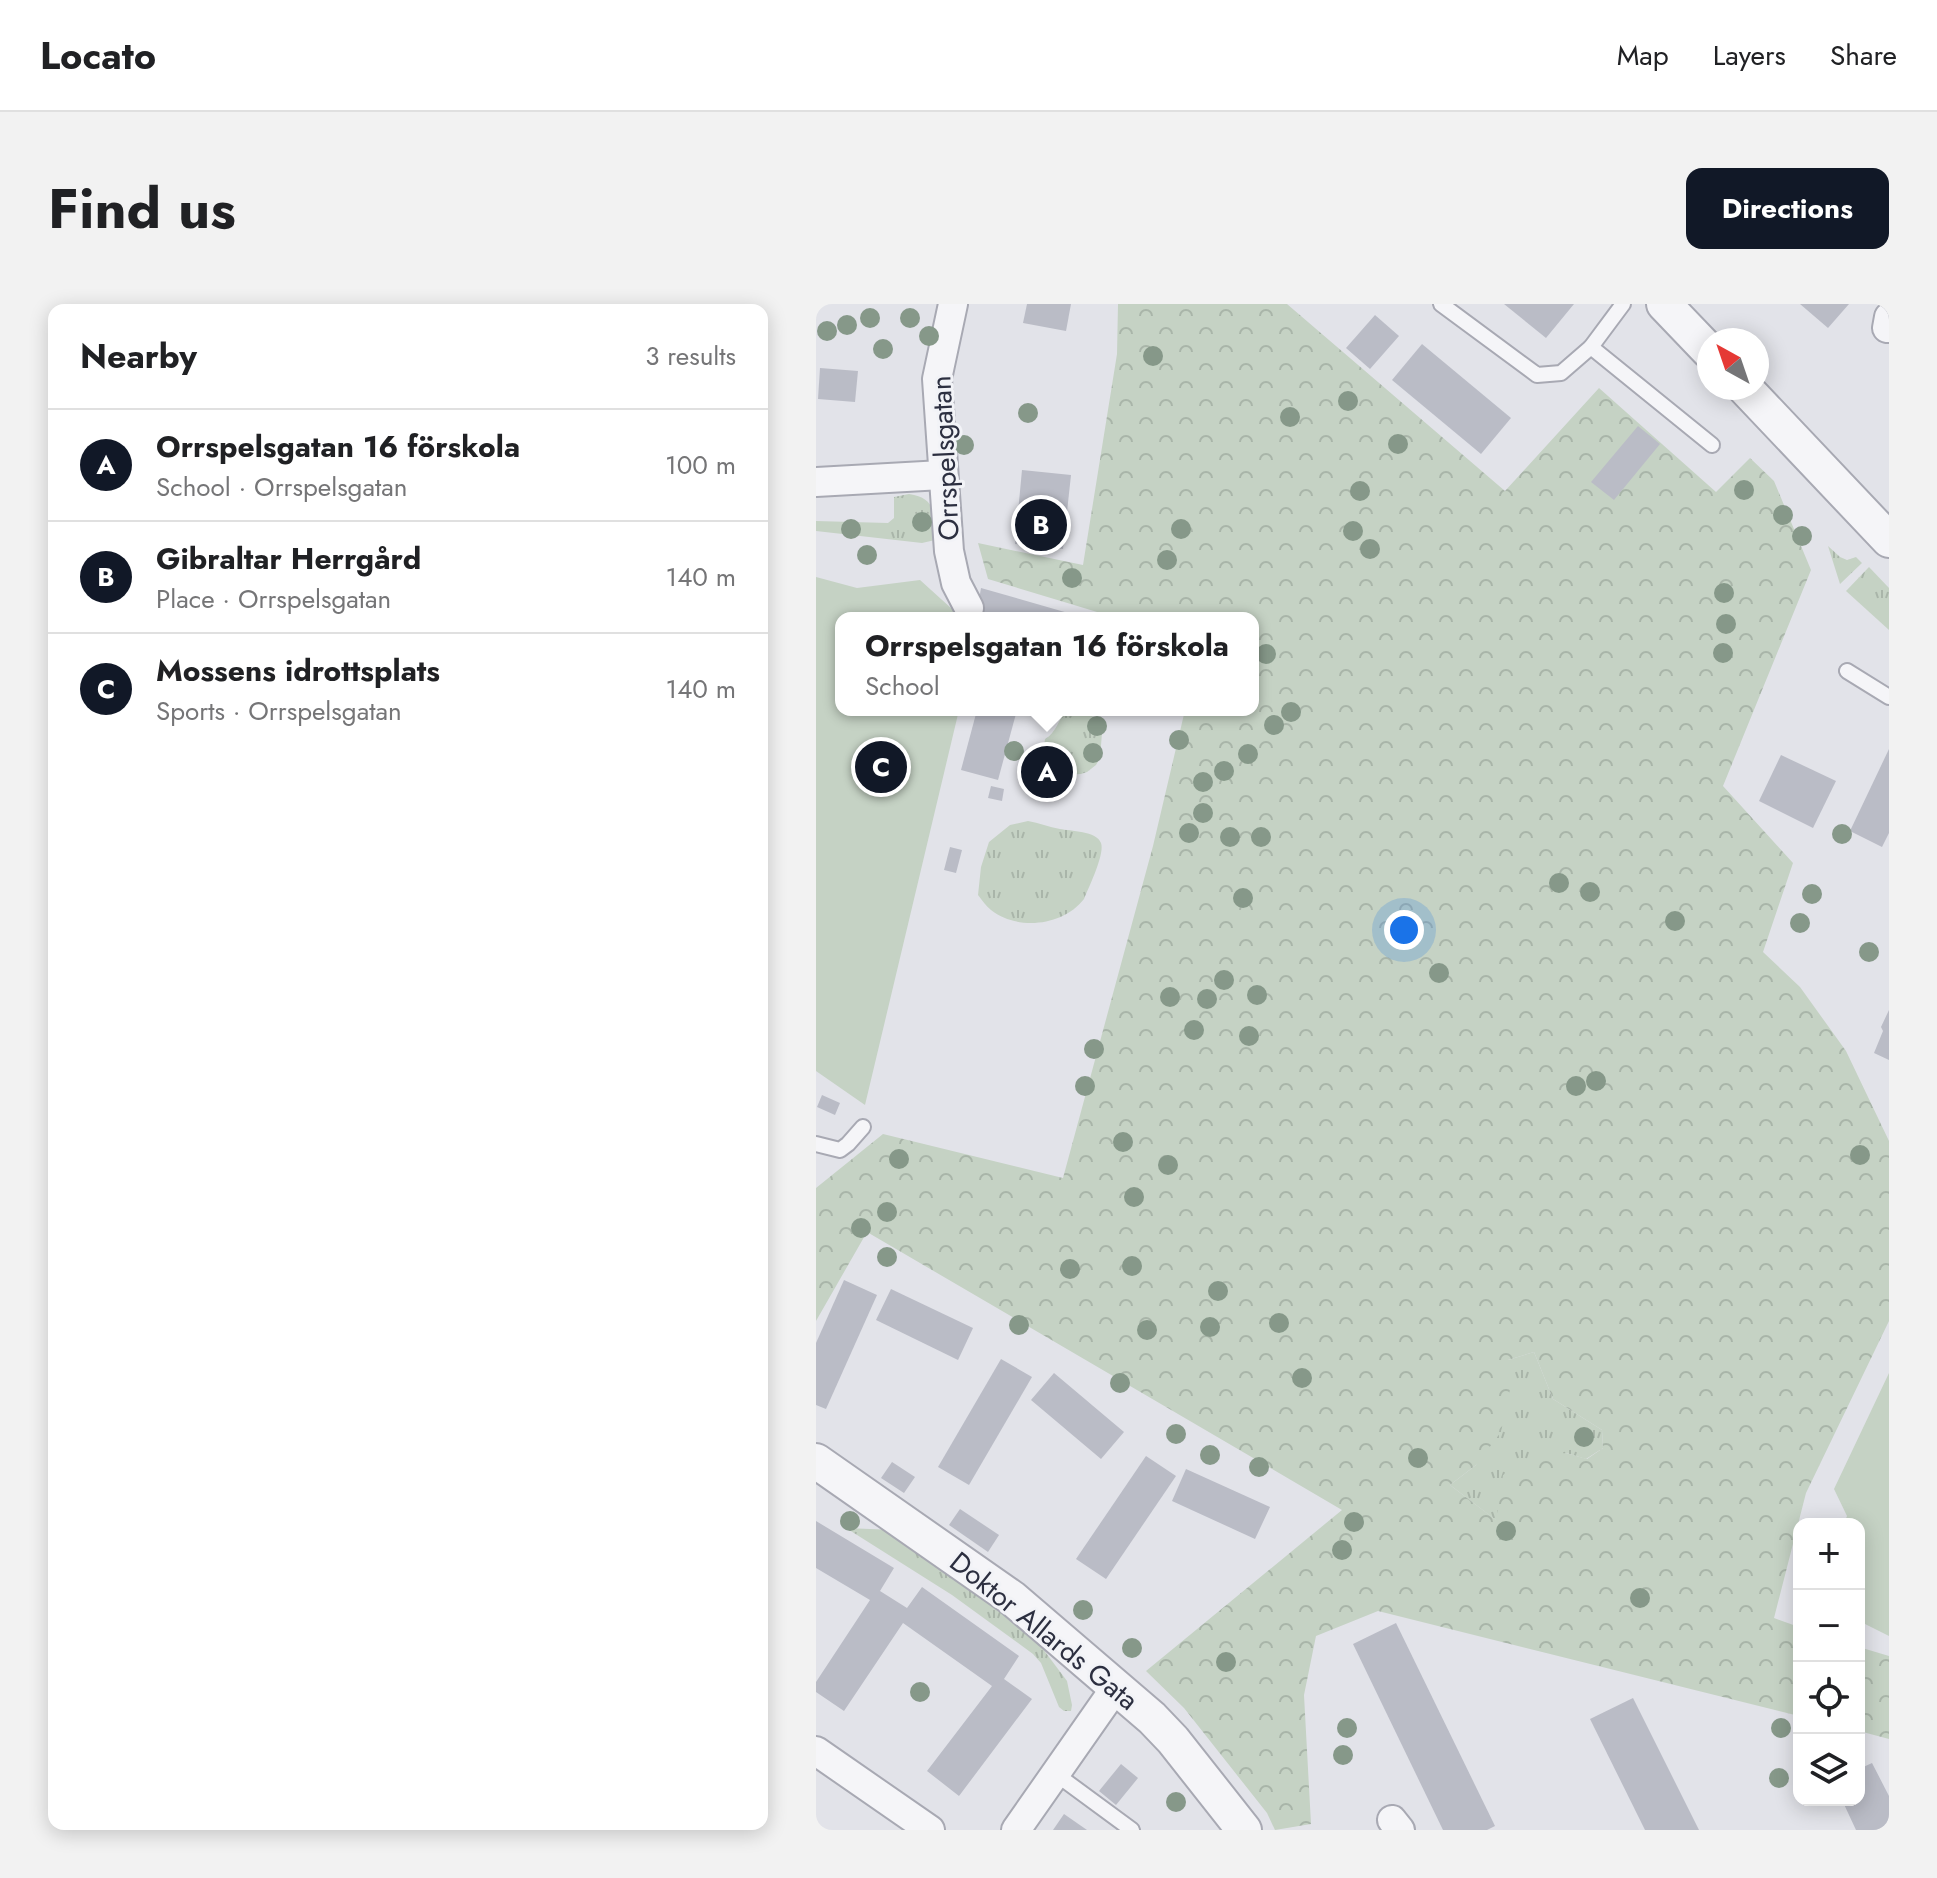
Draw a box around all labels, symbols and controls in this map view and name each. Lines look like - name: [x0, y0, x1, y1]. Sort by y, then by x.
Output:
- text: Locato: [40, 28, 156, 83]
- text: Map: [1617, 35, 1669, 76]
- text: Layers: [1713, 35, 1786, 76]
- text: Share: [1830, 35, 1897, 76]
- text: Find us: [48, 168, 236, 249]
- button: Directions: [1686, 168, 1889, 249]
- north arrow: [1697, 328, 1769, 400]
- text: Nearby: [80, 332, 197, 381]
- text: 3 results: [645, 337, 736, 375]
- street label: Orrspelsgatan: [920, 375, 970, 541]
- text: Orrspelsgatan 16 förskola: [156, 425, 520, 468]
- text: A: [96, 446, 116, 484]
- text: 100 m: [665, 446, 736, 484]
- text: School · Orrspelsgatan: [156, 468, 407, 506]
- pin: B: [1015, 495, 1067, 555]
- text: Gibraltar Herrgård: [156, 537, 421, 580]
- text: B: [97, 558, 115, 596]
- text: 140 m: [665, 558, 736, 596]
- text: Place · Orrspelsgatan: [156, 580, 391, 618]
- popup: [835, 612, 1259, 716]
- text: Orrspelsgatan 16 förskola: [865, 624, 1229, 667]
- text: Mossens idrottsplats: [156, 649, 440, 692]
- text: School: [865, 667, 940, 705]
- text: C: [97, 670, 115, 708]
- text: 140 m: [665, 670, 736, 708]
- text: Sports · Orrspelsgatan: [156, 692, 402, 730]
- pin: C: [855, 737, 907, 797]
- pin: A: [1021, 742, 1073, 802]
- your location: [1384, 910, 1424, 950]
- map controls: [1793, 1518, 1865, 1806]
- button: +: [1793, 1518, 1865, 1590]
- street label: Doktor Allards Gata: [941, 1542, 1147, 1720]
- button: −: [1793, 1590, 1865, 1662]
- button: locate: [1793, 1662, 1865, 1734]
- button: layers: [1793, 1734, 1865, 1806]

